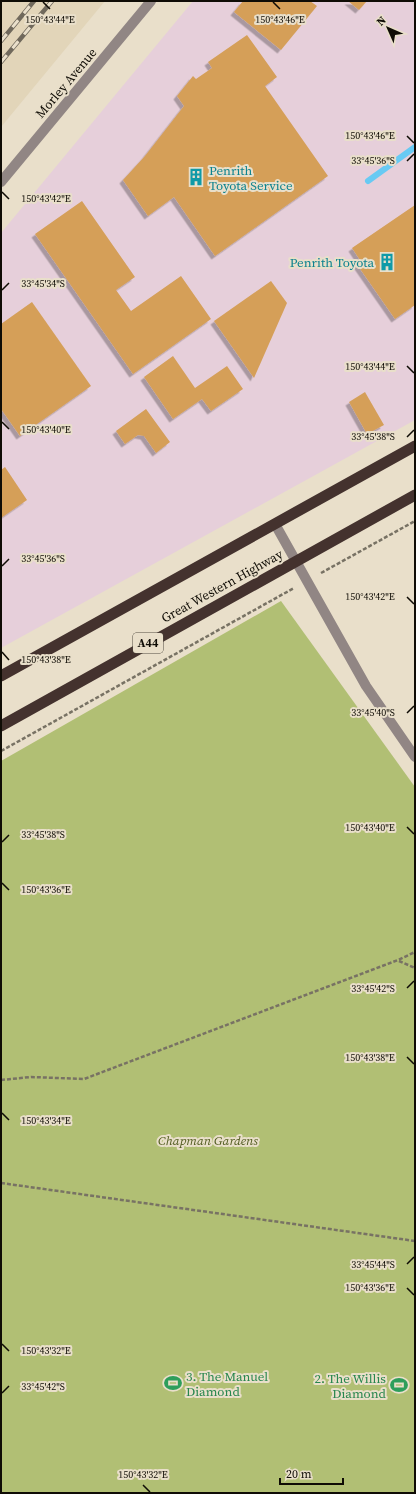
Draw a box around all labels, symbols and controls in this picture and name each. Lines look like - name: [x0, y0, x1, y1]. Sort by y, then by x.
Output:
- north arrow: [368, 8, 408, 48]
- text: 150°43'44"E: [25, 13, 75, 26]
- text: 150°43'46"E: [255, 13, 305, 26]
- text: N: [373, 13, 389, 29]
- street label: Morley Avenue: [32, 44, 101, 122]
- text: 150°43'46"E: [345, 129, 395, 142]
- text: 33°45'36"S: [351, 154, 395, 167]
- place label: Penrith Toyota Service: [209, 162, 293, 194]
- building icon: Penrith Toyota Service: [186, 167, 206, 187]
- text: 150°43'42"E: [21, 192, 71, 205]
- building icon: Penrith Toyota: [377, 252, 397, 272]
- place label: Penrith Toyota: [290, 254, 374, 271]
- text: 33°45'34"S: [21, 277, 65, 290]
- text: 150°43'44"E: [345, 360, 395, 373]
- text: 150°43'40"E: [21, 423, 71, 436]
- text: 33°45'38"S: [351, 430, 395, 443]
- street label: Great Western Highway: [158, 545, 286, 626]
- text: 33°45'36"S: [21, 552, 65, 565]
- text: 150°43'42"E: [345, 590, 395, 603]
- road number: A44: [133, 633, 163, 653]
- text: 150°43'38"E: [21, 653, 71, 666]
- text: 33°45'40"S: [351, 706, 395, 719]
- text: 150°43'40"E: [345, 821, 395, 834]
- text: 33°45'38"S: [21, 828, 65, 841]
- text: 150°43'36"E: [21, 883, 71, 896]
- text: 33°45'42"S: [351, 982, 395, 995]
- text: 150°43'38"E: [345, 1051, 395, 1064]
- text: 150°43'34"E: [21, 1114, 71, 1127]
- park label: Chapman Gardens: [158, 1132, 258, 1149]
- text: 33°45'44"S: [351, 1258, 395, 1271]
- text: 150°43'36"E: [345, 1281, 395, 1294]
- text: 150°43'32"E: [21, 1344, 71, 1357]
- place label: 3. The Manuel Diamond: [186, 1368, 268, 1400]
- place label: 2. The Willis Diamond: [315, 1370, 387, 1402]
- sports icon: 3. The Manuel Diamond: [163, 1373, 183, 1393]
- sports icon: 2. The Willis Diamond: [389, 1375, 409, 1395]
- text: 33°45'42"S: [21, 1380, 65, 1393]
- scale bar: [280, 1460, 343, 1486]
- text: 20 m: [286, 1466, 312, 1482]
- text: 150°43'32"E: [118, 1468, 168, 1481]

